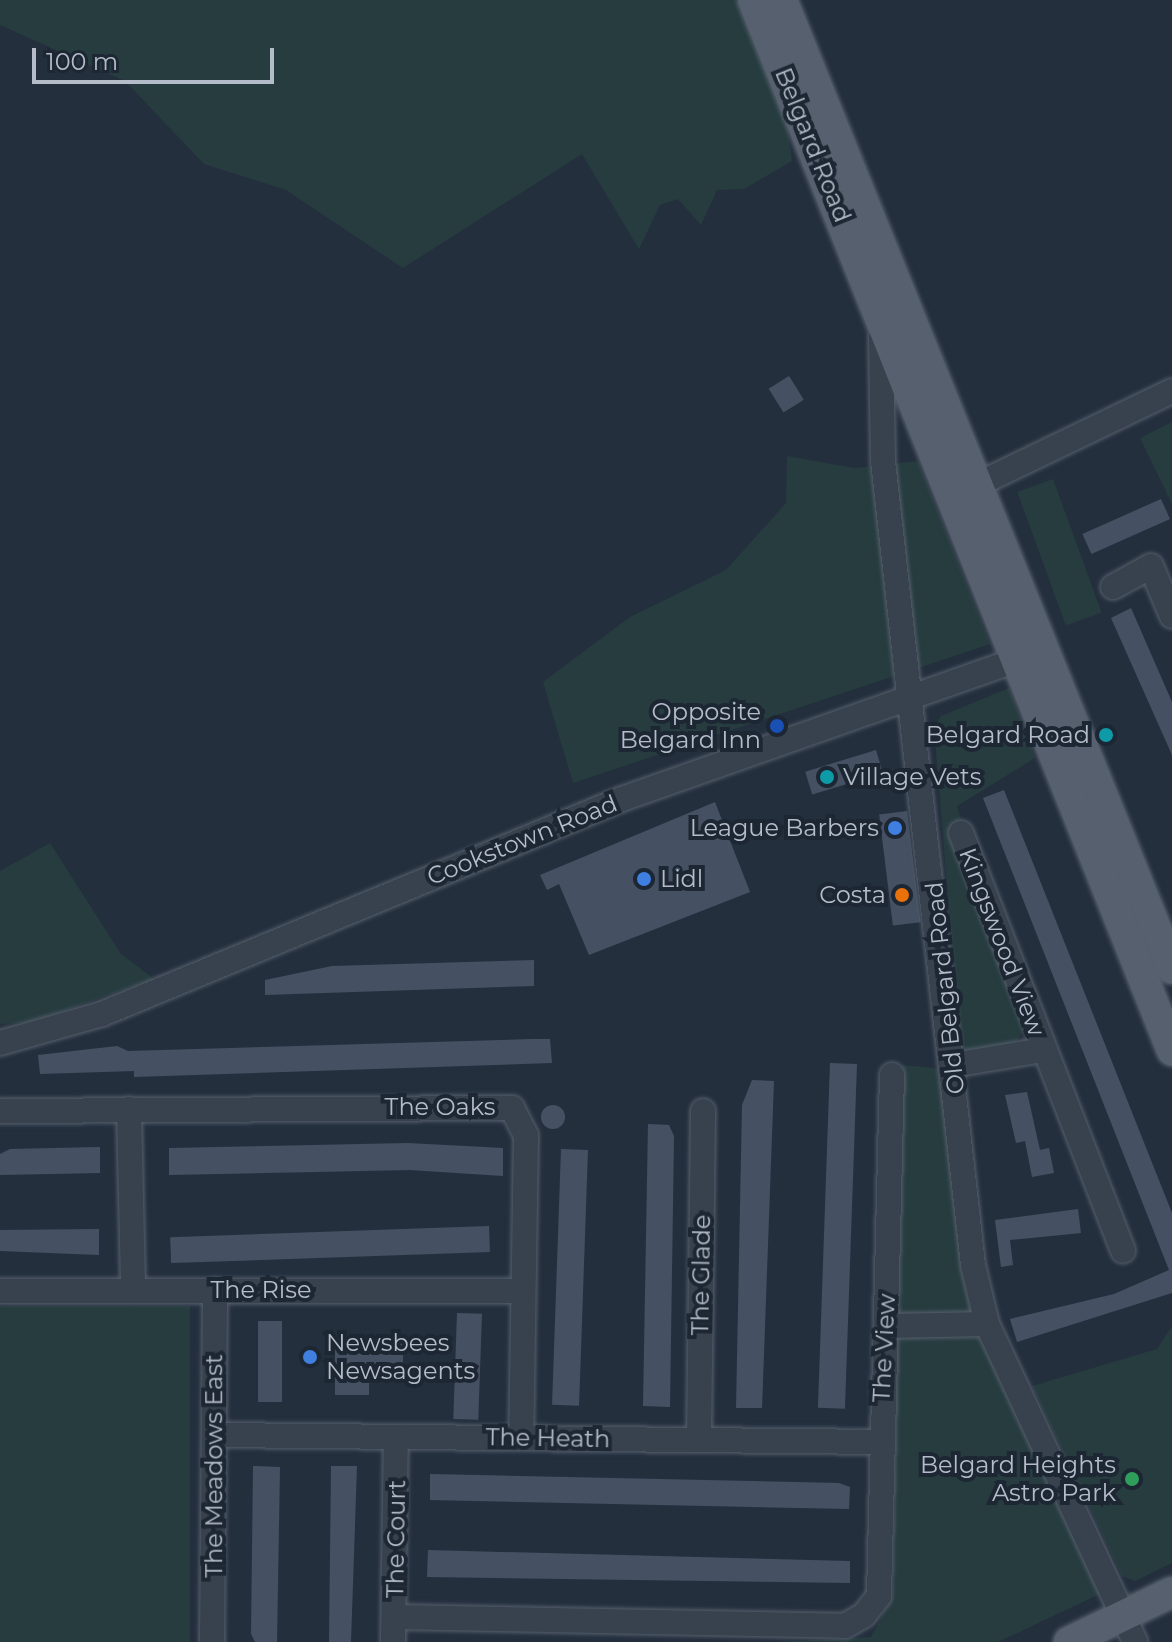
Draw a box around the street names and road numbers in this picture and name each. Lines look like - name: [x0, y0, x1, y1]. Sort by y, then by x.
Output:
- street label: Belgard Road: [769, 63, 857, 227]
- street label: Cookstown Road: [423, 789, 621, 891]
- street label: Kingswood View: [953, 844, 1051, 1040]
- street label: Old Belgard Road: [920, 880, 970, 1096]
- street label: The Oaks: [385, 1093, 495, 1121]
- street label: The Glade: [686, 1214, 716, 1336]
- street label: The Rise: [211, 1276, 311, 1304]
- street label: The View: [867, 1293, 901, 1403]
- street label: The Meadows East: [200, 1354, 228, 1578]
- street label: The Heath: [485, 1423, 611, 1453]
- street label: The Court: [381, 1480, 411, 1598]

